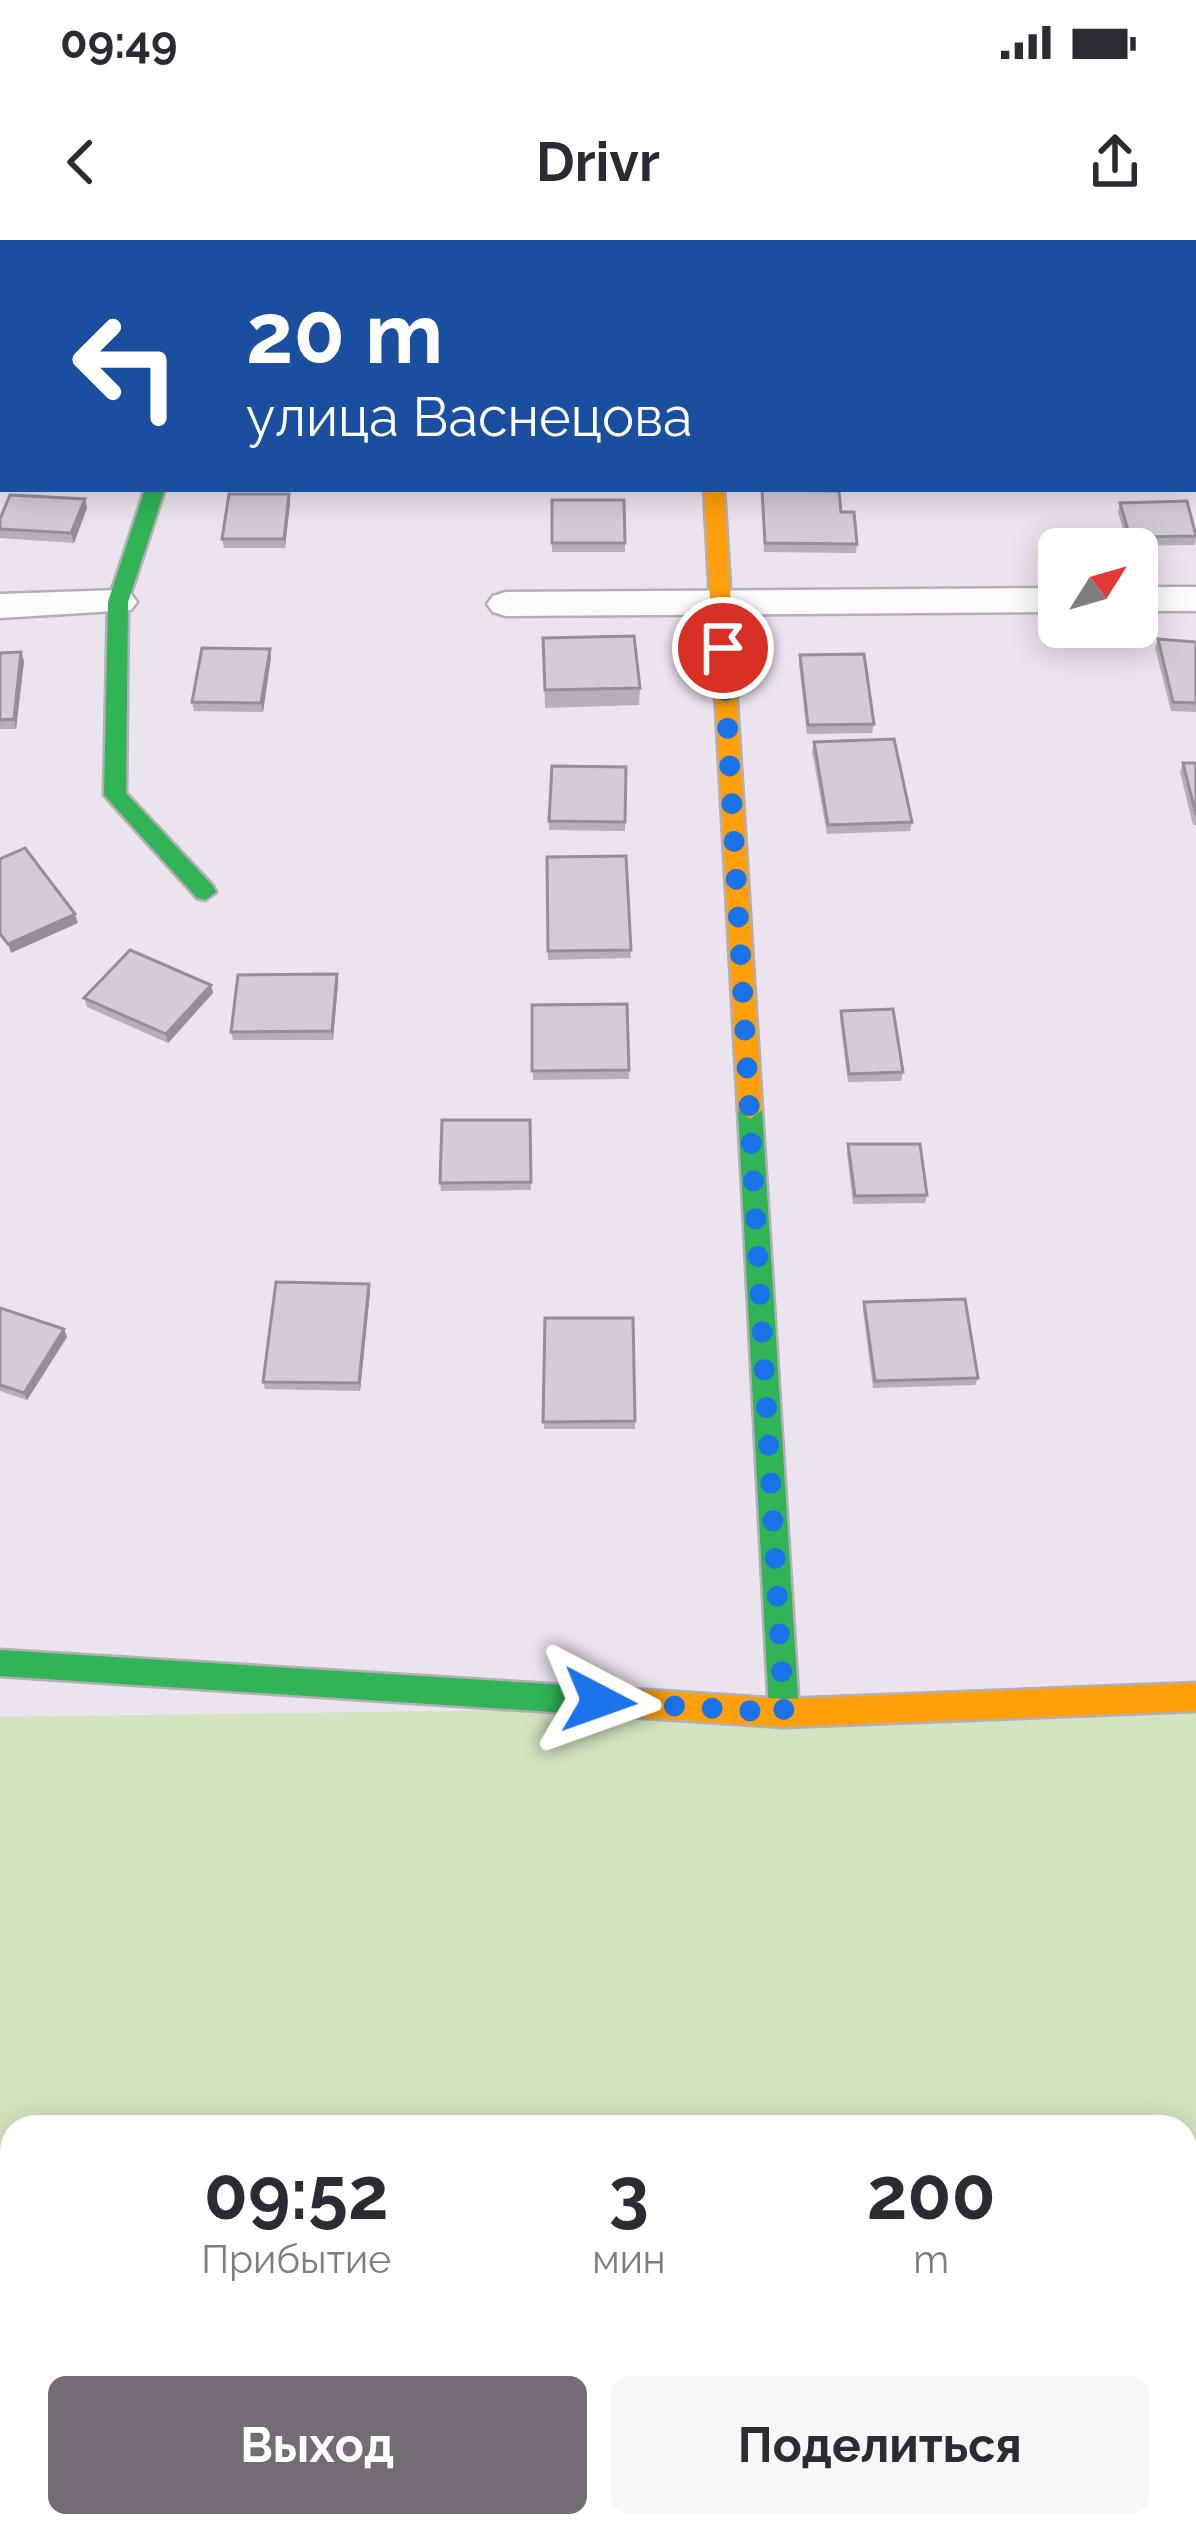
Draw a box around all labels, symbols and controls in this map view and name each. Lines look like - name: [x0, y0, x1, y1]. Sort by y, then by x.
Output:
- text: 09:49: [60, 16, 177, 69]
- icon: back: [48, 129, 114, 195]
- icon: share: [1082, 129, 1148, 195]
- text: Drivr: [536, 130, 660, 194]
- text: 20 m: [246, 284, 443, 383]
- icon: left: [48, 288, 204, 444]
- text: улица Васнецова: [246, 385, 692, 449]
- north arrow: [1038, 528, 1158, 648]
- map controls: [1038, 528, 1158, 648]
- pin: [672, 597, 774, 699]
- icon: arrive: [690, 615, 756, 681]
- position arrow: [536, 1638, 662, 1764]
- text: 09:52: [204, 2151, 389, 2236]
- text: 3: [609, 2151, 649, 2236]
- text: 200: [867, 2151, 996, 2236]
- text: Прибытие: [201, 2236, 391, 2282]
- text: мин: [592, 2236, 666, 2282]
- text: m: [913, 2236, 949, 2282]
- button: Выход: [48, 2376, 587, 2514]
- button: Поделиться: [611, 2376, 1149, 2514]

